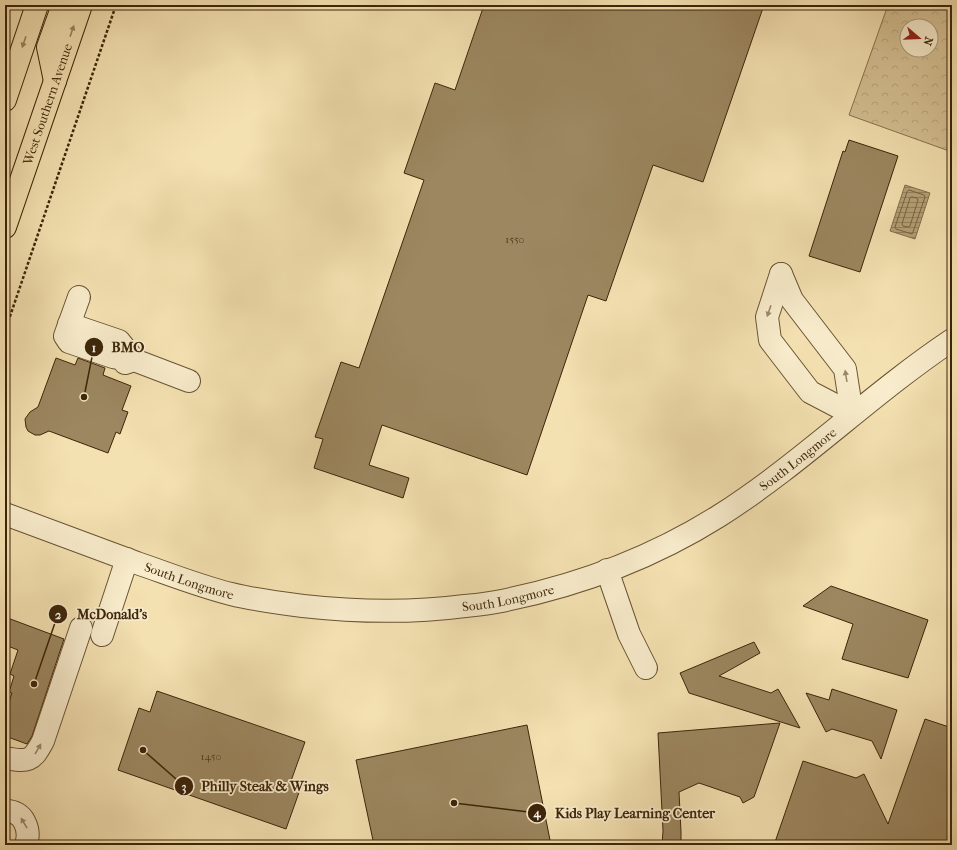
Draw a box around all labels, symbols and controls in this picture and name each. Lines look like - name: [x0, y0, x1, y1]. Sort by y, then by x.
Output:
- north arrow: [899, 18, 939, 58]
- one-way arrow: [70, 24, 76, 36]
- text: N: [920, 35, 935, 48]
- one-way arrow: [21, 36, 27, 48]
- street label: West Southern Avenue: [20, 41, 75, 168]
- house number: 1550: [505, 233, 525, 246]
- one-way arrow: [766, 305, 772, 317]
- callout: BMO: [84, 334, 153, 360]
- text: BMO: [112, 339, 144, 356]
- text: 1: [92, 341, 96, 355]
- one-way arrow: [843, 370, 849, 382]
- street label: South Longmore: [757, 424, 840, 494]
- street label: South Longmore: [142, 559, 236, 603]
- street label: South Longmore: [461, 581, 556, 614]
- callout: McDonald's: [48, 601, 155, 627]
- text: McDonald's: [76, 606, 148, 623]
- text: 2: [55, 608, 62, 622]
- one-way arrow: [35, 743, 42, 755]
- house number: 1450: [201, 750, 221, 763]
- callout: Philly Steak & Wings: [174, 773, 337, 799]
- text: Philly Steak & Wings: [201, 778, 329, 795]
- text: 3: [182, 780, 187, 795]
- callout: Kids Play Learning Center: [527, 800, 723, 826]
- text: Kids Play Learning Center: [555, 805, 716, 822]
- text: 4: [532, 806, 541, 821]
- one-way arrow: [20, 817, 28, 828]

